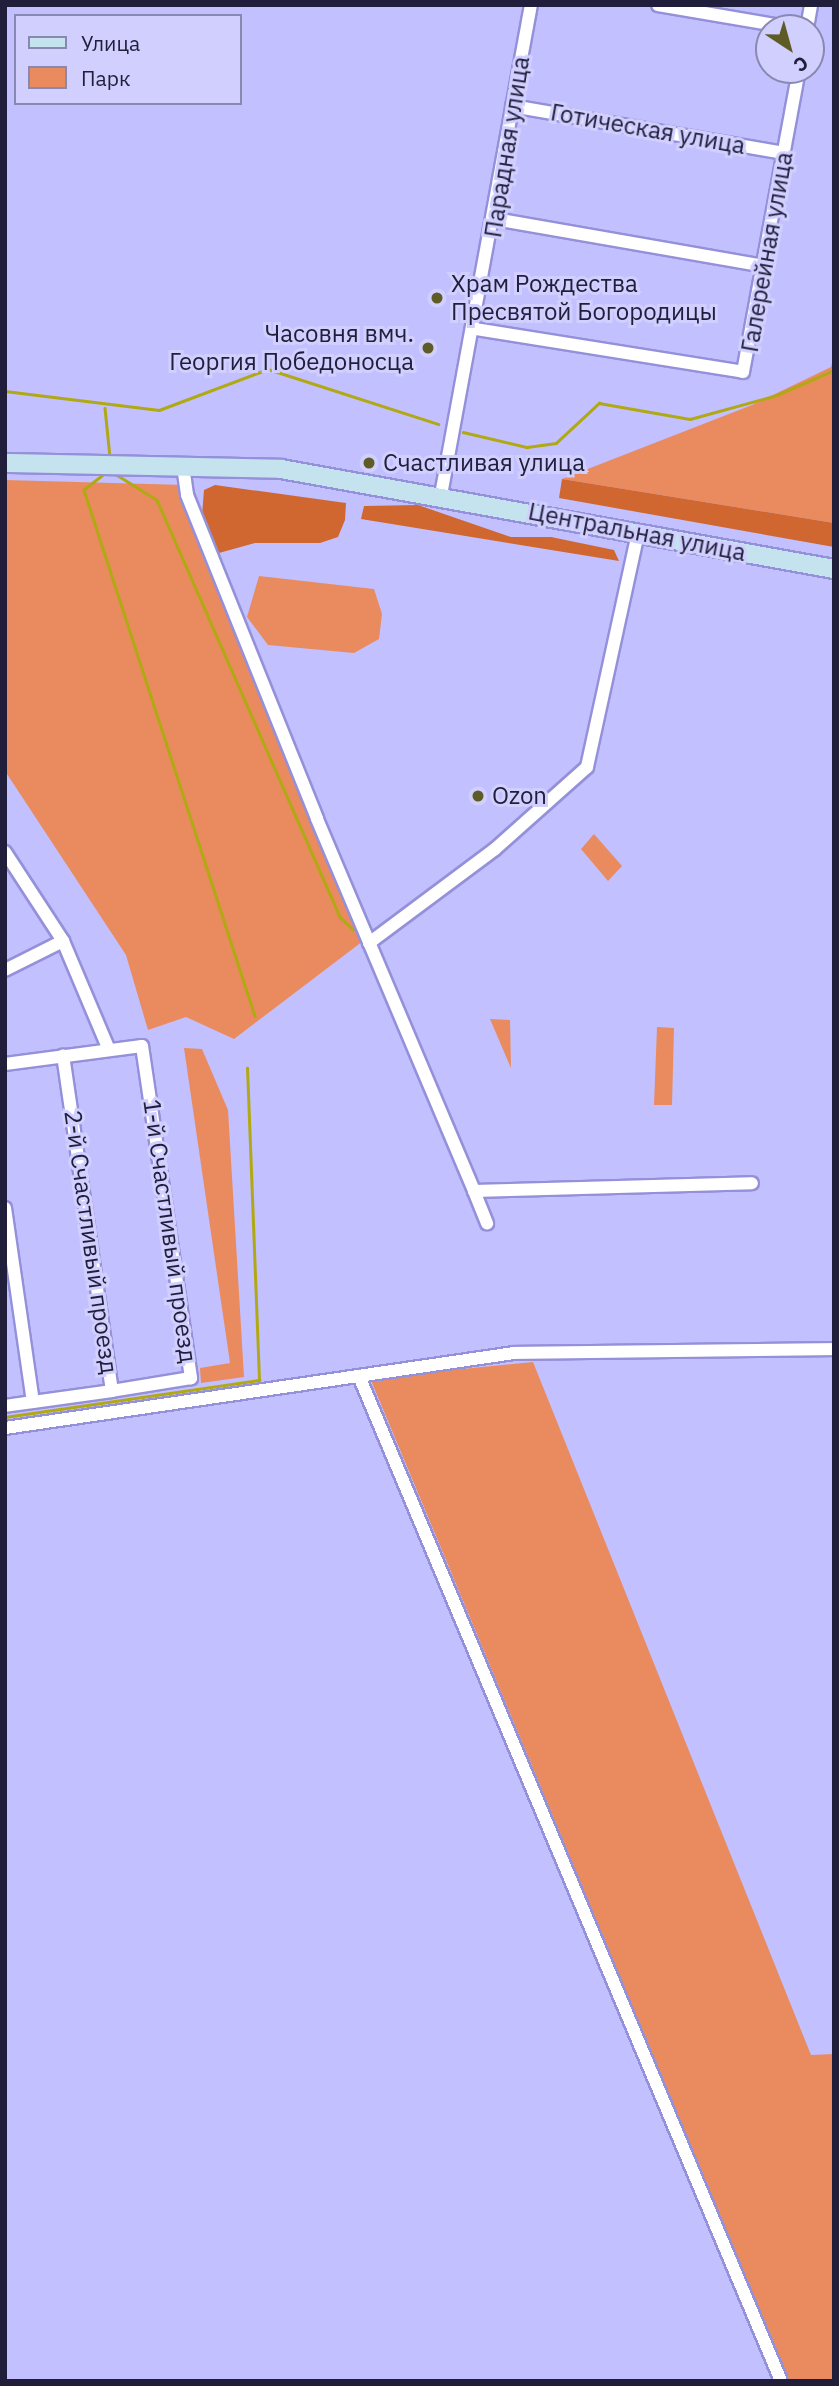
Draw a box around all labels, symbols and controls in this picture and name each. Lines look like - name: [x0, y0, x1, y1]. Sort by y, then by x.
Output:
- legend: [14, 14, 242, 105]
- north arrow: [755, 14, 825, 84]
- text: Улица: [81, 29, 140, 57]
- text: С: [789, 51, 813, 78]
- street label: Парадная улица: [478, 54, 536, 240]
- text: Парк: [81, 64, 131, 92]
- street label: Готическая улица: [548, 98, 748, 160]
- street label: Галерейная улица: [735, 150, 799, 354]
- place label: Храм Рождества Пресвятой Богородицы: [451, 270, 717, 326]
- marker: Храм Рождества Пресвятой Богородицы: [429, 290, 445, 306]
- place label: Часовня вмч. Георгия Победоносца: [169, 320, 414, 376]
- marker: Часовня вмч. Георгия Победоносца: [420, 340, 436, 356]
- place label: Счастливая улица: [383, 449, 585, 477]
- marker: Счастливая улица: [361, 455, 377, 471]
- street label: Центральная улица: [526, 497, 748, 567]
- place label: Ozon: [492, 782, 547, 810]
- marker: Ozon: [470, 788, 486, 804]
- street label: 1-й Счастливый проезд: [137, 1097, 203, 1365]
- street label: 2-й Счастливый проезд: [58, 1108, 124, 1376]

